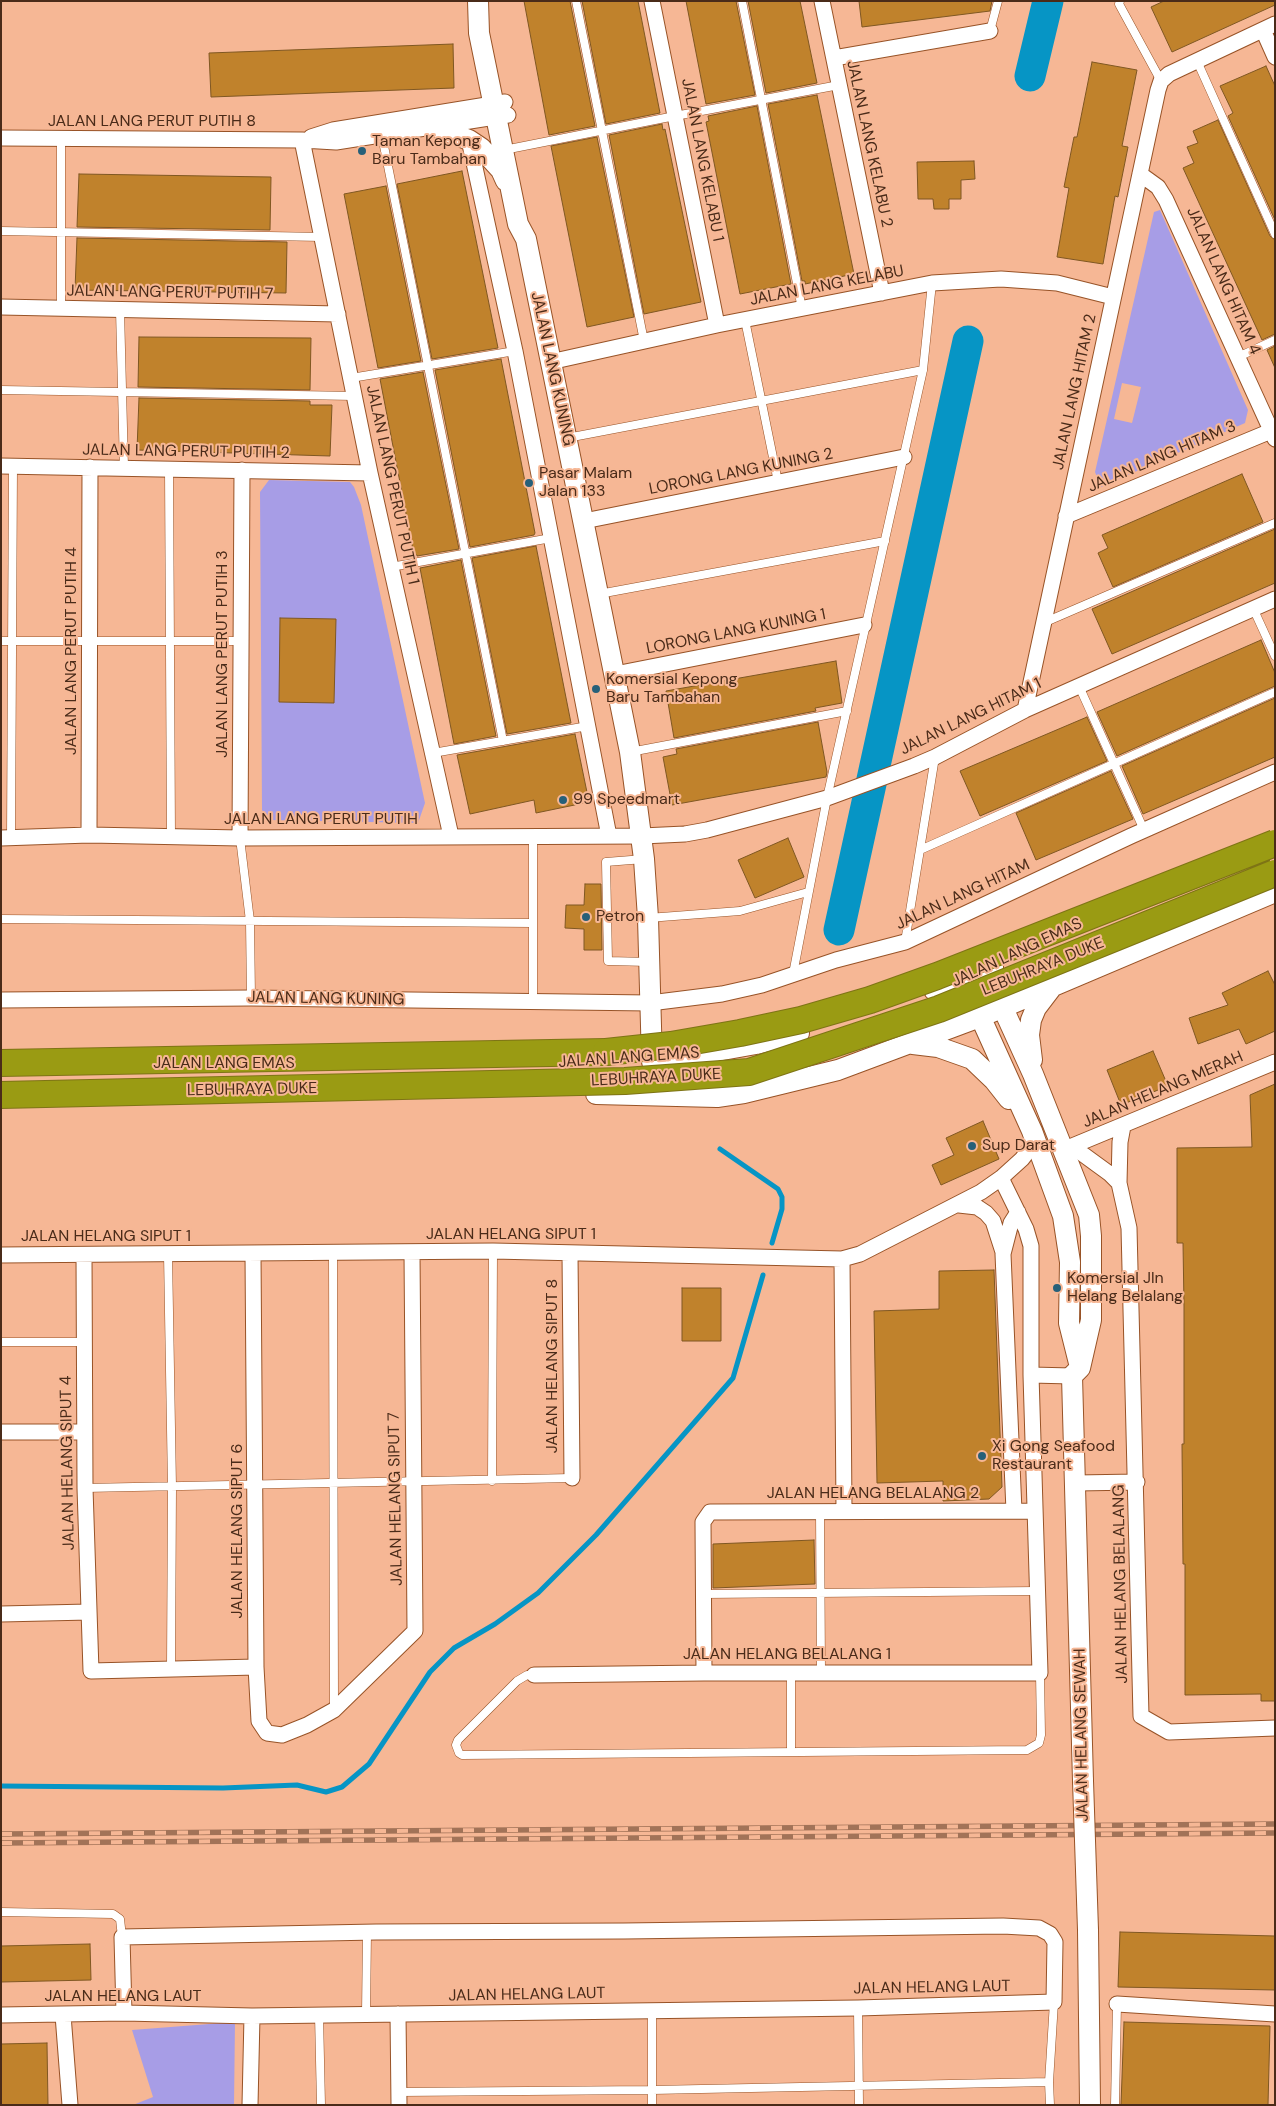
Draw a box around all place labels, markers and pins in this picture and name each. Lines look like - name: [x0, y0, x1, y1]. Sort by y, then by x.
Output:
- place label: Taman Kepong Baru Tambahan: [372, 132, 486, 170]
- marker: Taman Kepong Baru Tambahan: [356, 145, 368, 157]
- place label: Pasar Malam Jalan 133: [539, 464, 632, 502]
- marker: Pasar Malam Jalan 133: [523, 477, 535, 489]
- place label: Komersial Kepong Baru Tambahan: [606, 670, 737, 708]
- marker: Komersial Kepong Baru Tambahan: [590, 683, 602, 695]
- place label: 99 Speedmart: [573, 790, 680, 810]
- marker: 99 Speedmart: [557, 794, 569, 806]
- place label: Petron: [596, 907, 644, 927]
- marker: Petron: [580, 911, 592, 923]
- place label: Sup Darat: [982, 1136, 1055, 1156]
- marker: Sup Darat: [966, 1140, 978, 1152]
- place label: Komersial Jln Helang Belalang: [1067, 1269, 1183, 1307]
- marker: Komersial Jln Helang Belalang: [1051, 1282, 1063, 1294]
- place label: Xi Gong Seafood Restaurant: [992, 1437, 1115, 1475]
- marker: Xi Gong Seafood Restaurant: [976, 1450, 988, 1462]

